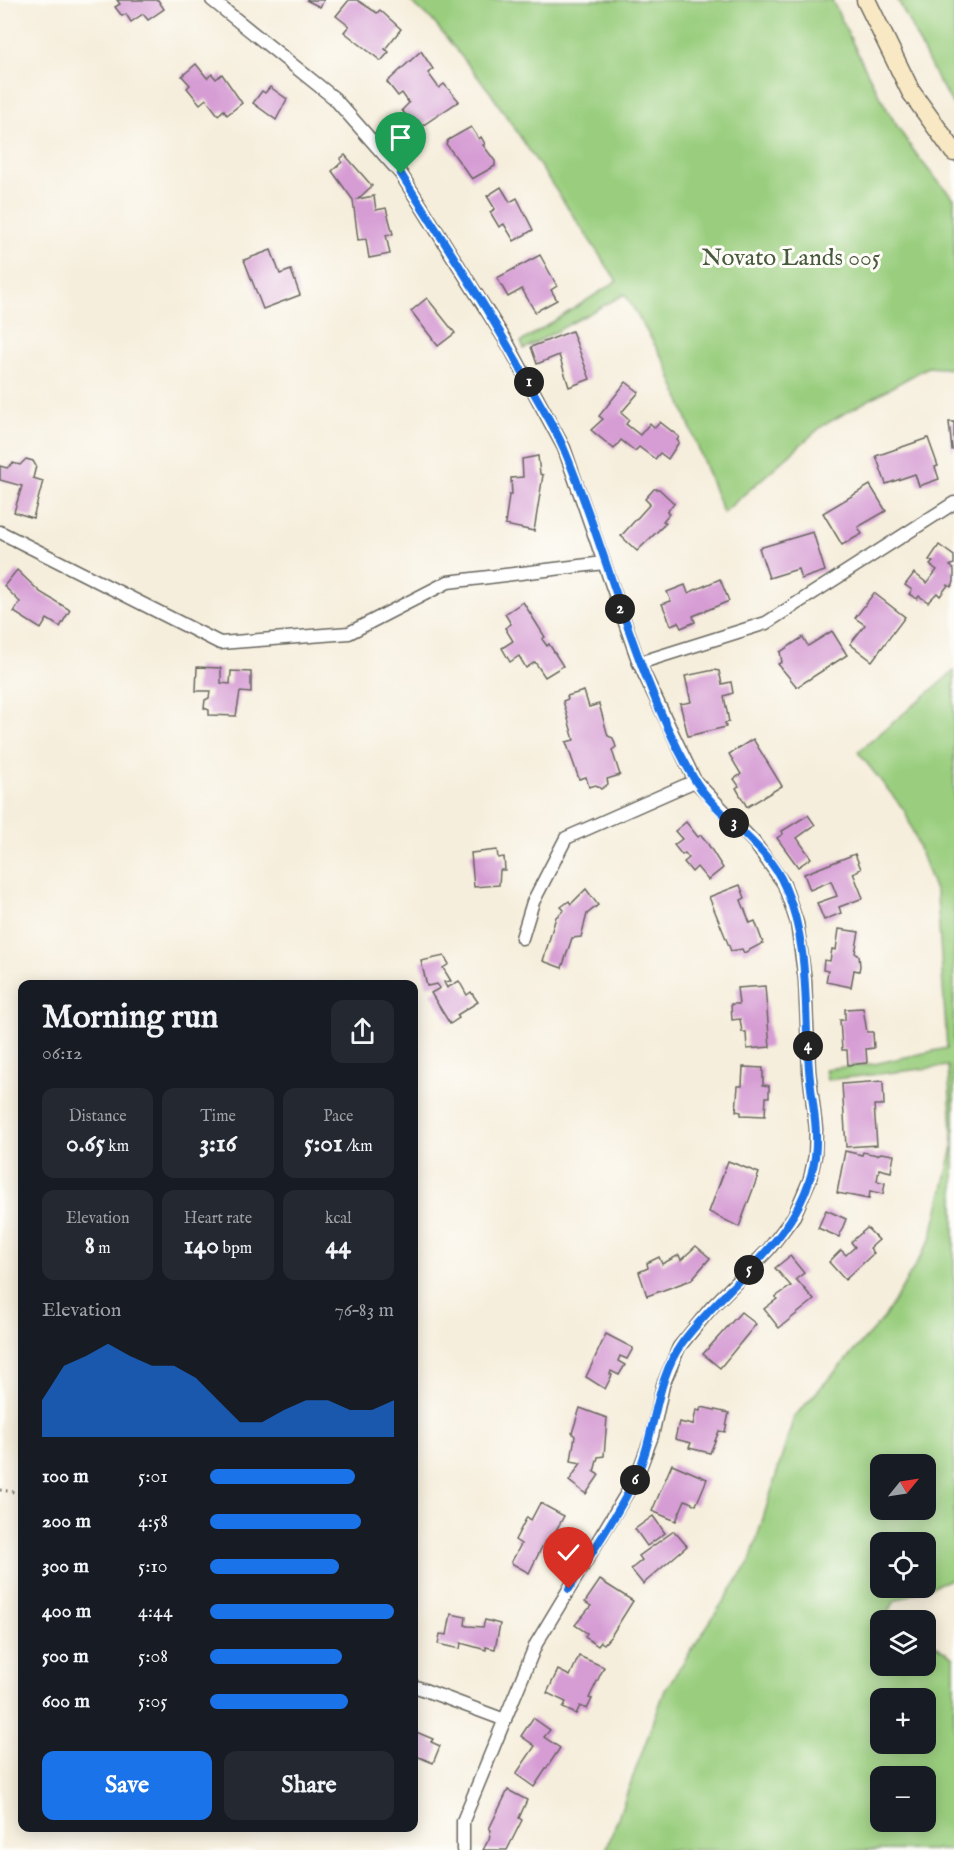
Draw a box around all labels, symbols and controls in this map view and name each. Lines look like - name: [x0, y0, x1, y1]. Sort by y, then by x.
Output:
- pin: [375, 112, 426, 174]
- icon: arrive: [384, 121, 417, 154]
- park label: Novato Lands 005: [701, 243, 881, 274]
- pin: 1: [514, 367, 544, 397]
- text: 1: [526, 372, 532, 392]
- pin: 2: [605, 594, 635, 624]
- text: 2: [616, 599, 624, 619]
- pin: 3: [719, 808, 749, 838]
- text: 3: [731, 813, 737, 833]
- text: Morning run: [42, 997, 218, 1039]
- button: share: [331, 1000, 394, 1063]
- pin: 4: [793, 1031, 823, 1061]
- text: 4: [804, 1036, 812, 1056]
- text: 06:12: [42, 1041, 82, 1066]
- text: Distance: [69, 1107, 127, 1127]
- text: Time: [200, 1107, 236, 1127]
- text: Pace: [323, 1107, 353, 1127]
- text: 0.65: [66, 1127, 105, 1160]
- text: 3:16: [199, 1127, 237, 1160]
- text: 5:01: [304, 1127, 343, 1160]
- text: km: [105, 1137, 129, 1157]
- text: /km: [343, 1137, 373, 1157]
- text: Elevation: [66, 1209, 129, 1229]
- text: Heart rate: [184, 1209, 252, 1229]
- text: kcal: [325, 1209, 352, 1229]
- text: 8: [85, 1229, 95, 1262]
- text: 140: [184, 1229, 219, 1262]
- text: 44: [326, 1229, 351, 1262]
- text: m: [95, 1239, 111, 1259]
- text: bpm: [219, 1239, 252, 1259]
- pin: 5: [734, 1255, 764, 1285]
- text: 5: [746, 1260, 752, 1280]
- text: Elevation: [42, 1298, 121, 1323]
- text: 76–83 m: [334, 1298, 394, 1323]
- north arrow: [870, 1454, 936, 1520]
- map controls: [870, 1454, 936, 1832]
- text: 100 m: [42, 1464, 89, 1489]
- text: 5:01: [138, 1464, 168, 1489]
- pin: 6: [620, 1465, 650, 1495]
- text: 6: [632, 1470, 638, 1490]
- text: 200 m: [42, 1509, 91, 1534]
- text: 4:58: [138, 1509, 168, 1534]
- pin: [543, 1527, 594, 1589]
- button: locate: [870, 1532, 936, 1598]
- icon: check: [552, 1536, 585, 1569]
- text: 300 m: [42, 1554, 89, 1579]
- text: 5:10: [138, 1554, 168, 1579]
- text: 400 m: [42, 1599, 91, 1624]
- text: 4:44: [138, 1599, 173, 1624]
- button: layers: [870, 1610, 936, 1676]
- text: 500 m: [42, 1644, 89, 1669]
- text: 5:08: [138, 1644, 168, 1669]
- button: +: [870, 1688, 936, 1754]
- text: 600 m: [42, 1689, 90, 1714]
- text: 5:05: [138, 1689, 168, 1714]
- button: Save: [42, 1751, 212, 1820]
- button: Share: [224, 1751, 394, 1820]
- button: −: [870, 1766, 936, 1832]

